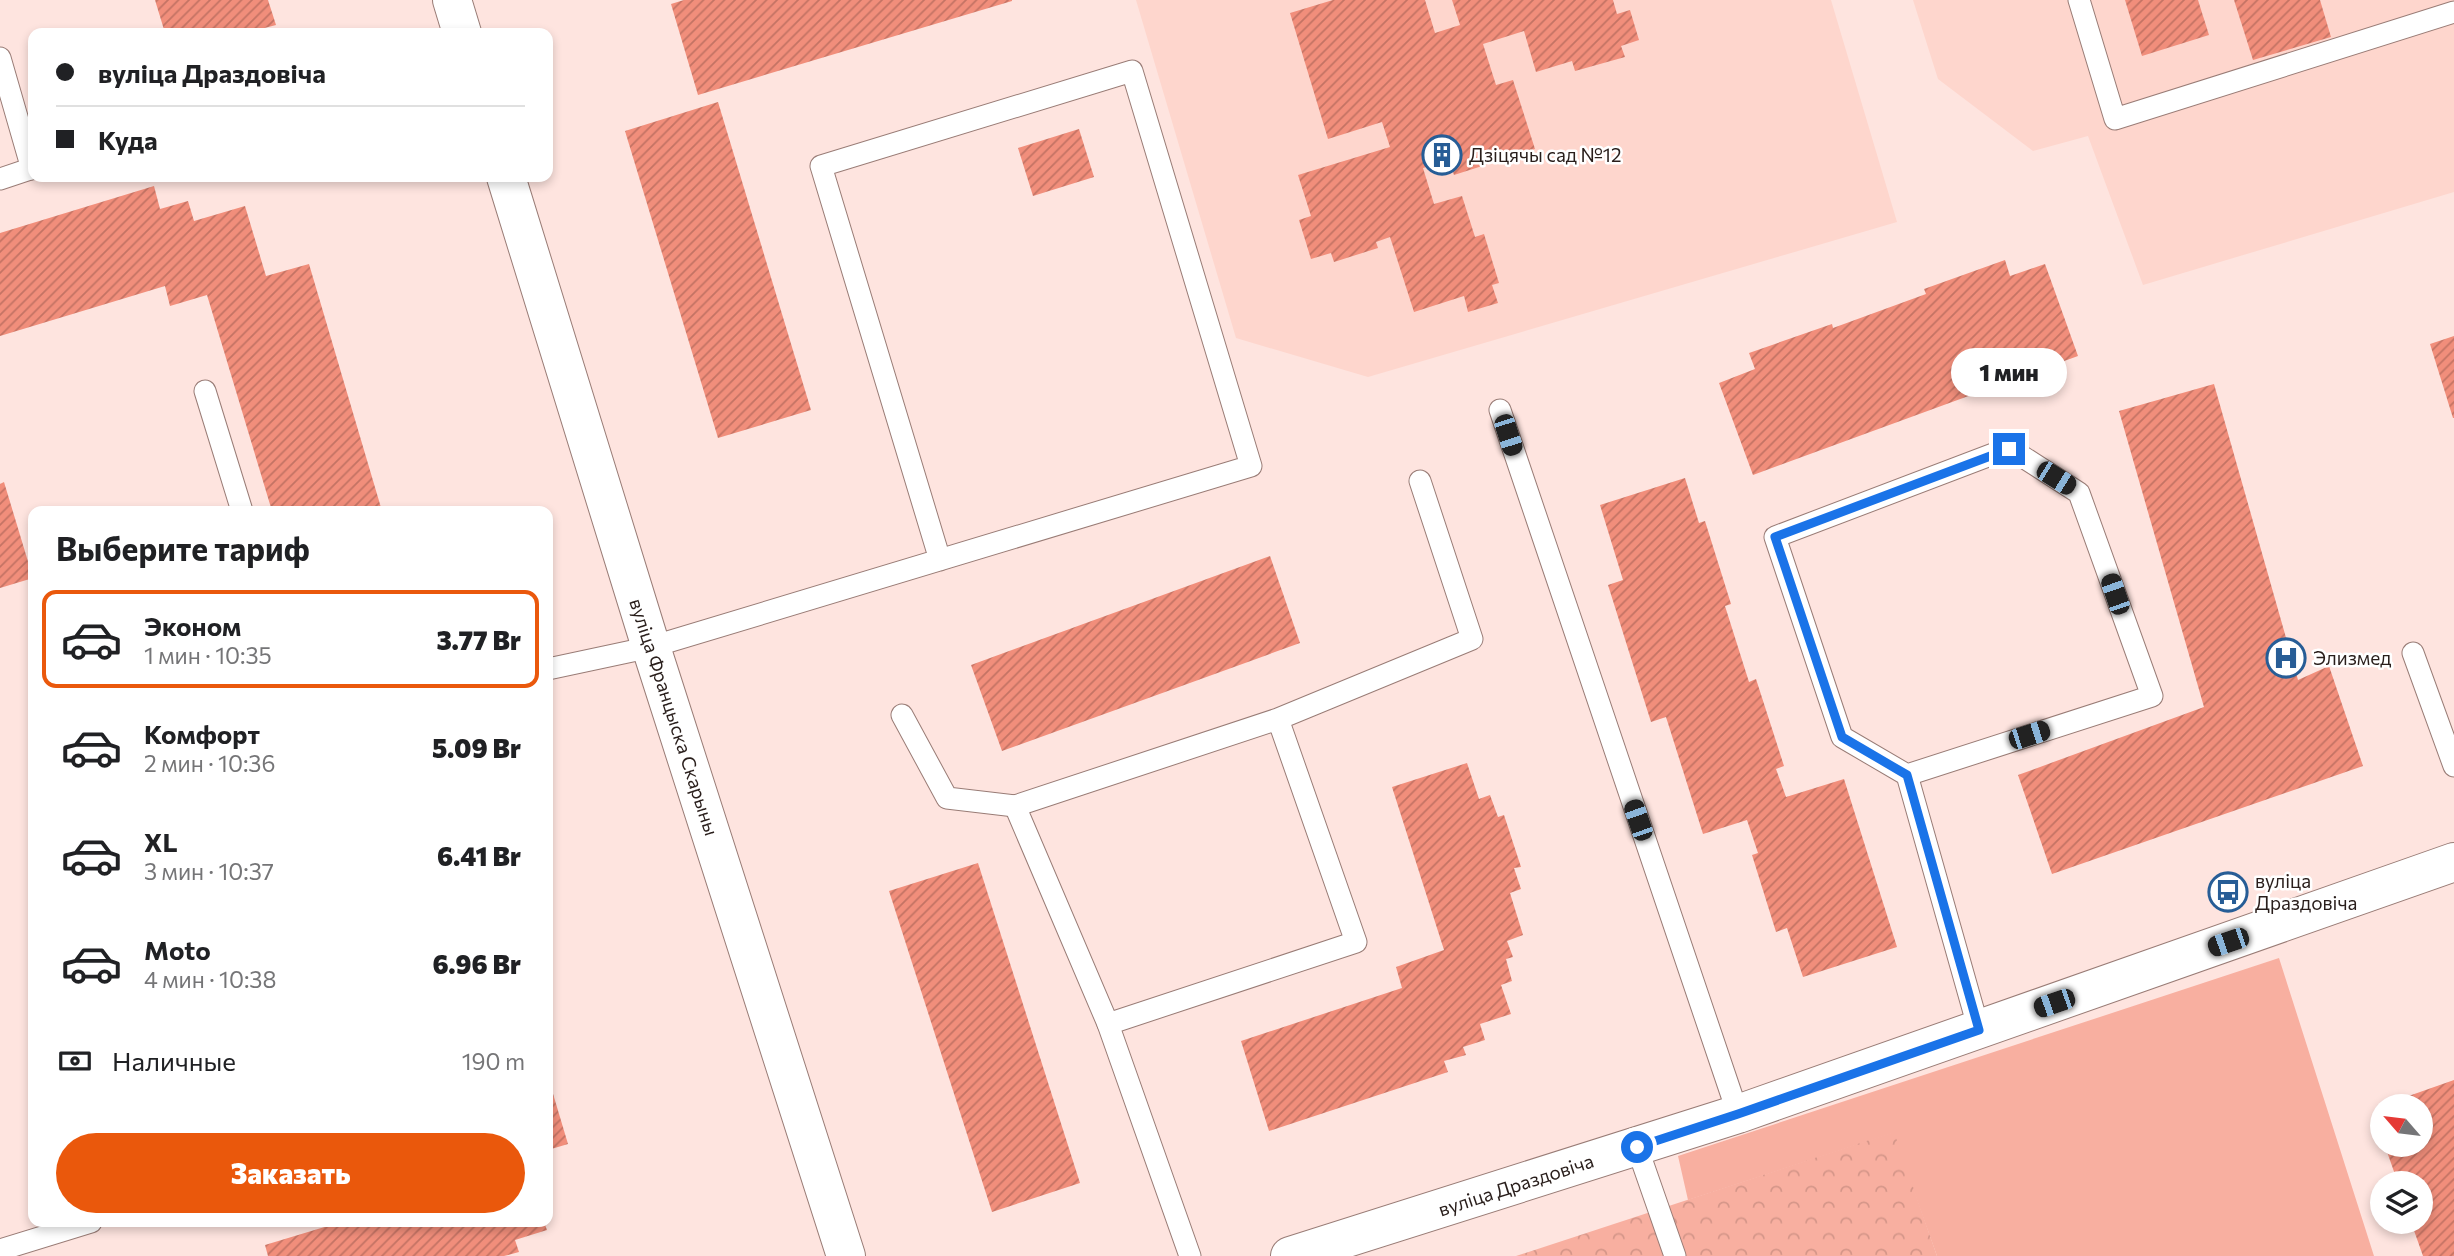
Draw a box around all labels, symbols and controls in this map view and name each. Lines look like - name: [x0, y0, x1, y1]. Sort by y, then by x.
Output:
- text: вуліца Драздовіча: [98, 57, 326, 88]
- text: Куда: [98, 124, 158, 155]
- building icon: Дзіцячы сад №12: [1421, 134, 1463, 176]
- place label: Дзіцячы сад №12: [1469, 143, 1621, 166]
- callout: 1 мин: [1951, 348, 2067, 396]
- text: 1 мин: [1979, 358, 2039, 386]
- car: [1492, 412, 1525, 458]
- route end: [1993, 433, 2025, 465]
- car: [2033, 458, 2080, 498]
- text: Выберите тариф: [56, 528, 310, 568]
- car: [2099, 571, 2132, 617]
- street label: вуліца Францыска Скарыны: [625, 595, 724, 838]
- icon: car: [60, 608, 123, 671]
- text: Эконом: [144, 610, 241, 641]
- text: 3.77 Br: [436, 624, 521, 655]
- hospital icon: Элизмед: [2265, 637, 2307, 679]
- text: 1 мин · 10:35: [144, 641, 272, 669]
- place label: Элизмед: [2313, 646, 2391, 669]
- icon: car: [60, 716, 123, 779]
- text: Комфорт: [144, 718, 260, 749]
- car: [2006, 719, 2053, 751]
- text: 5.09 Br: [432, 732, 521, 763]
- text: 2 мин · 10:36: [144, 749, 275, 777]
- car: [1622, 797, 1655, 843]
- icon: car: [60, 824, 123, 887]
- text: XL: [144, 826, 178, 857]
- text: 6.41 Br: [437, 840, 521, 871]
- text: 3 мин · 10:37: [144, 857, 274, 885]
- place label: вуліца Драздовіча: [2255, 869, 2357, 914]
- bus stop icon: вуліца Драздовіча: [2207, 871, 2249, 913]
- car: [2205, 925, 2252, 959]
- icon: car: [60, 932, 123, 995]
- text: Moto: [144, 934, 211, 965]
- text: 6.96 Br: [432, 948, 521, 979]
- text: 4 мин · 10:38: [144, 965, 276, 993]
- car: [2031, 986, 2078, 1020]
- icon: cash: [56, 1042, 94, 1080]
- text: Наличные: [112, 1045, 236, 1076]
- text: 190 m: [462, 1047, 525, 1075]
- north arrow: [2370, 1094, 2432, 1157]
- map controls: [2370, 1094, 2433, 1234]
- route start: [1621, 1131, 1653, 1163]
- button: Заказать: [56, 1133, 525, 1213]
- street label: вуліца Драздовіча: [1435, 1149, 1596, 1220]
- button: layers: [2370, 1171, 2433, 1234]

